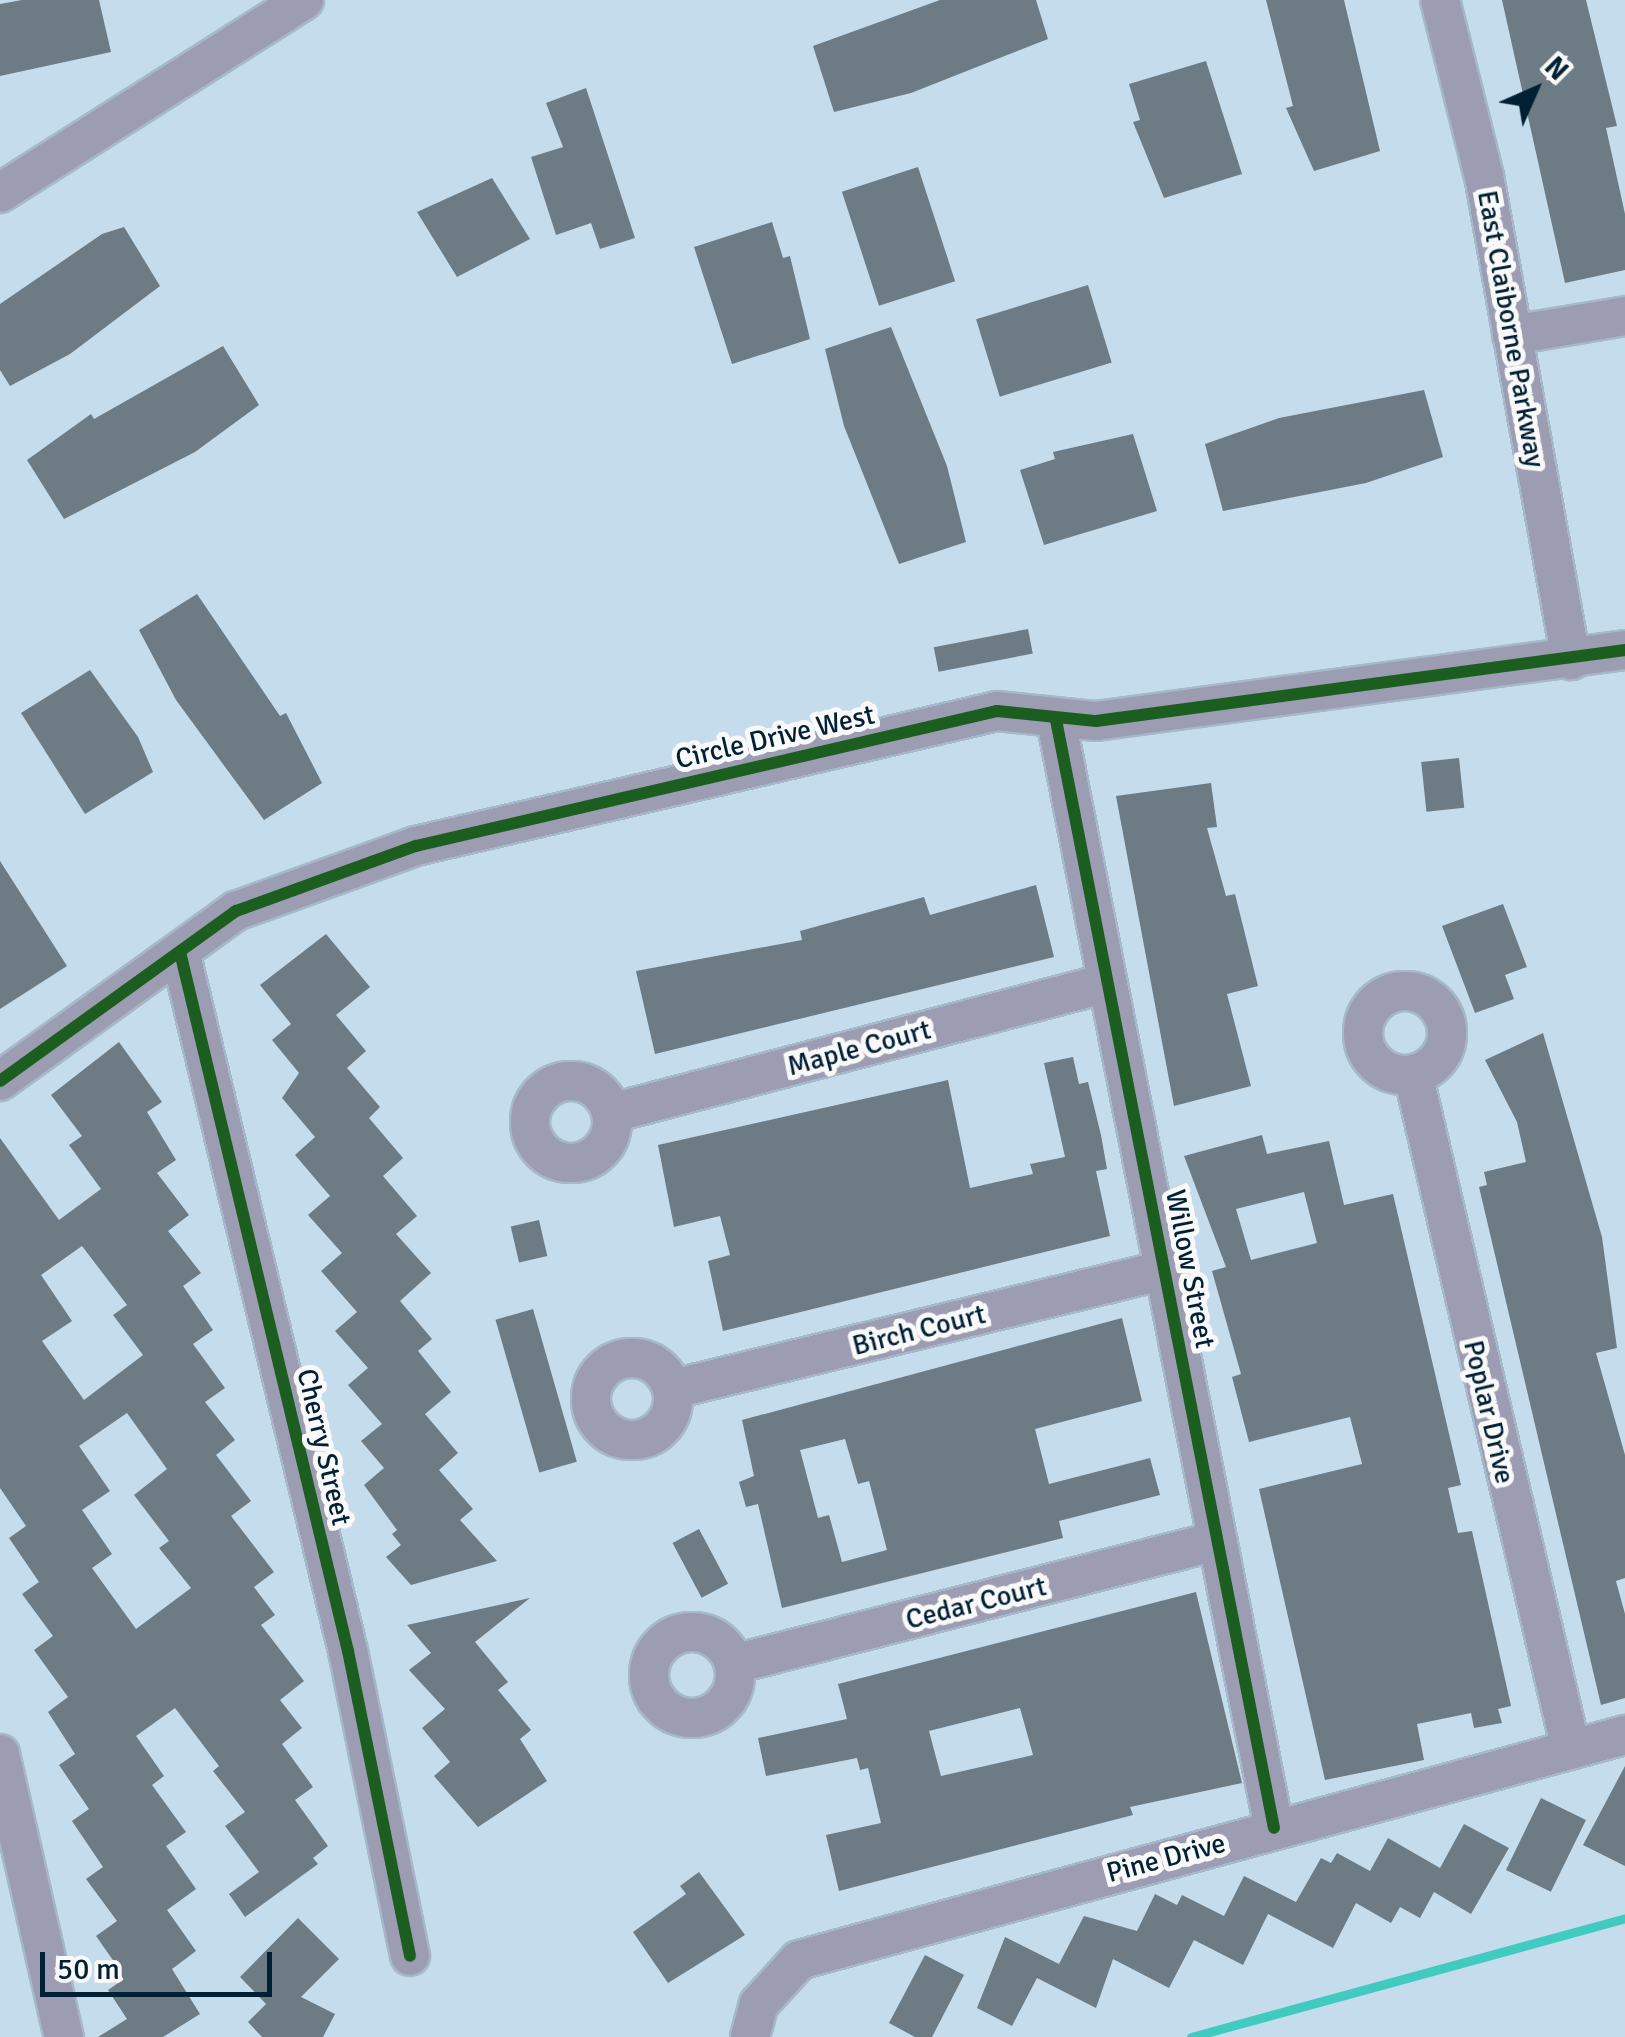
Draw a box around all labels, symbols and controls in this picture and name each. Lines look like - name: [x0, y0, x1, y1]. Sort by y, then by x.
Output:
- north arrow: [1485, 40, 1585, 140]
- text: N: [1537, 50, 1575, 88]
- street label: East Claiborne Parkway: [1470, 188, 1552, 470]
- street label: Circle Drive West: [672, 698, 878, 776]
- street label: Maple Court: [784, 1013, 934, 1083]
- street label: Willow Street: [1158, 1187, 1222, 1351]
- street label: Birch Court: [849, 1297, 989, 1363]
- street label: Poplar Drive: [1456, 1337, 1522, 1487]
- street label: Cherry Street: [290, 1365, 358, 1529]
- street label: Cedar Court: [902, 1569, 1050, 1637]
- street label: Pine Drive: [1103, 1826, 1229, 1890]
- scale bar: [45, 1932, 278, 1994]
- text: 50 m: [57, 1951, 120, 1988]

